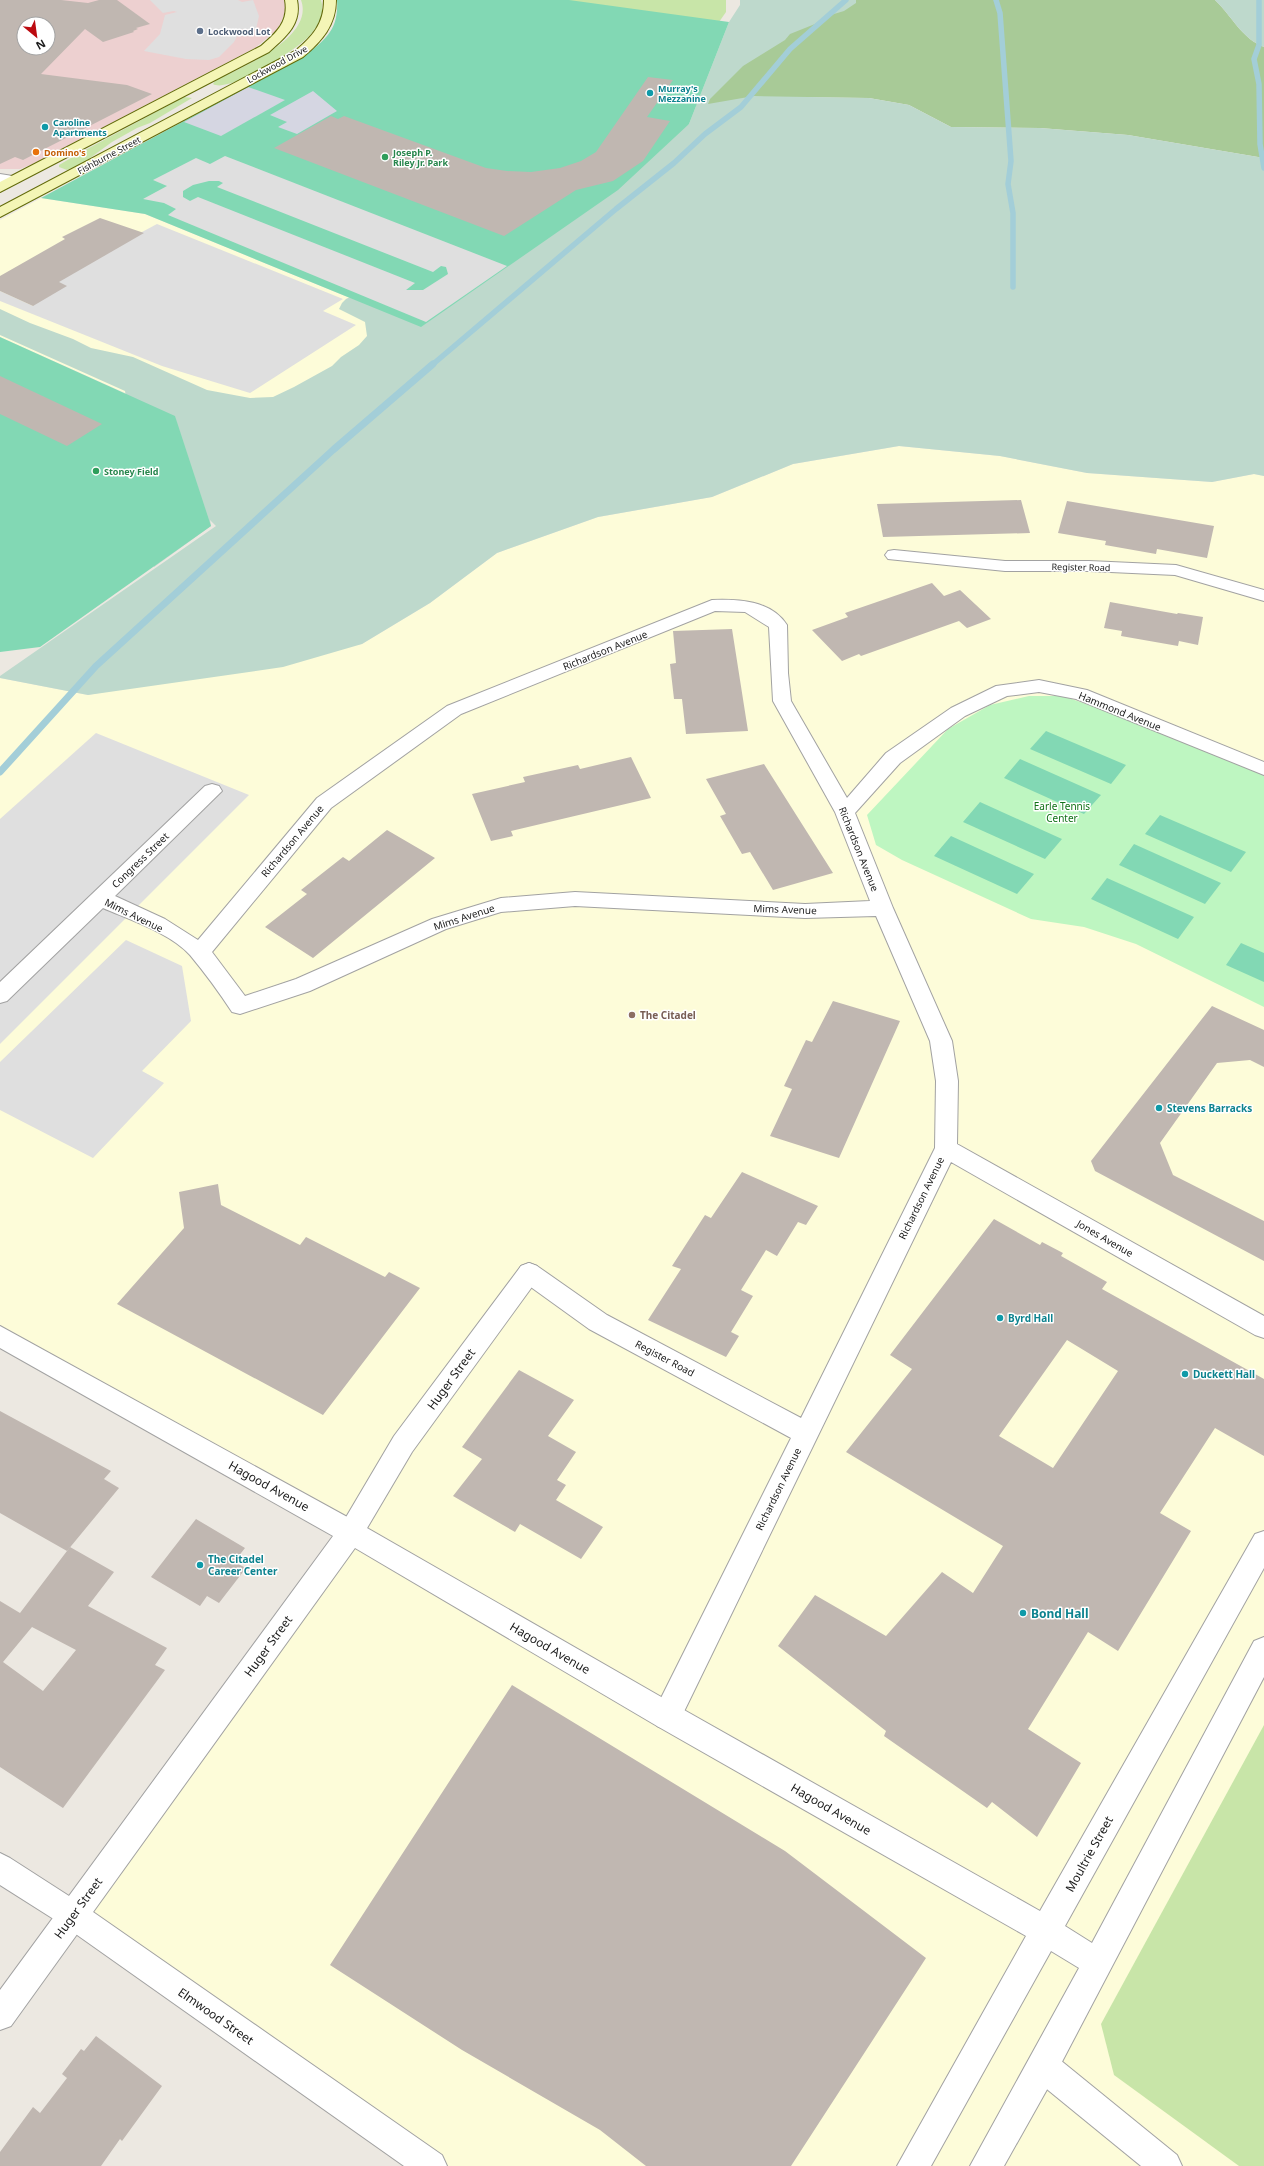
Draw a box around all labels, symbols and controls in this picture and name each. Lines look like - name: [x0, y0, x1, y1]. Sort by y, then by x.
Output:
- north arrow: [16, 16, 56, 56]
- place label: Lockwood Lot: [208, 25, 271, 38]
- marker: Lockwood Lot: [195, 26, 205, 36]
- text: N: [34, 36, 49, 54]
- street label: Lockwood Drive: [244, 42, 310, 86]
- place label: Murray's Mezzanine: [658, 82, 706, 105]
- marker: Murray's Mezzanine: [645, 88, 655, 98]
- place label: Caroline Apartments: [53, 116, 107, 139]
- marker: Caroline Apartments: [40, 122, 50, 132]
- street label: Fishburne Street: [75, 133, 144, 177]
- place label: Domino's: [44, 146, 86, 159]
- place label: Joseph P. Riley Jr. Park: [392, 146, 448, 169]
- marker: Domino's: [31, 147, 41, 157]
- marker: Joseph P. Riley Jr. Park: [380, 152, 390, 162]
- place label: Stoney Field: [104, 465, 159, 478]
- marker: Stoney Field: [91, 466, 101, 476]
- street label: Register Road: [1051, 560, 1111, 574]
- street label: Richardson Avenue: [561, 626, 650, 673]
- street label: Hammond Avenue: [1077, 688, 1164, 734]
- park label: Earle Tennis Center: [1034, 799, 1090, 825]
- street label: Richardson Avenue: [258, 802, 327, 880]
- street label: Richardson Avenue: [836, 805, 883, 894]
- street label: Congress Street: [108, 829, 172, 891]
- street label: Mims Avenue: [102, 895, 166, 935]
- street label: Mims Avenue: [432, 900, 497, 933]
- street label: Mims Avenue: [753, 901, 817, 917]
- place label: The Citadel: [640, 1008, 696, 1022]
- marker: The Citadel: [627, 1010, 637, 1020]
- place label: Stevens Barracks: [1167, 1101, 1252, 1115]
- marker: Stevens Barracks: [1154, 1103, 1164, 1113]
- street label: Richardson Avenue: [895, 1154, 947, 1242]
- street label: Jones Avenue: [1073, 1216, 1136, 1260]
- place label: Byrd Hall: [1008, 1311, 1053, 1325]
- marker: Byrd Hall: [995, 1313, 1005, 1323]
- street label: Register Road: [633, 1336, 697, 1380]
- street label: Huger Street: [423, 1344, 479, 1413]
- place label: Duckett Hall: [1193, 1367, 1255, 1381]
- marker: Duckett Hall: [1180, 1369, 1190, 1379]
- street label: Richardson Avenue: [752, 1445, 804, 1533]
- street label: Hagood Avenue: [225, 1457, 313, 1515]
- place label: The Citadel Career Center: [208, 1552, 278, 1578]
- marker: The Citadel Career Center: [195, 1560, 205, 1570]
- place label: Bond Hall: [1031, 1605, 1089, 1622]
- marker: Bond Hall: [1018, 1608, 1028, 1618]
- street label: Huger Street: [240, 1611, 296, 1680]
- street label: Hagood Avenue: [507, 1618, 593, 1678]
- street label: Hagood Avenue: [788, 1779, 874, 1839]
- street label: Moultrie Street: [1061, 1812, 1117, 1895]
- street label: Huger Street: [50, 1873, 106, 1942]
- street label: Elmwood Street: [175, 1984, 258, 2049]

